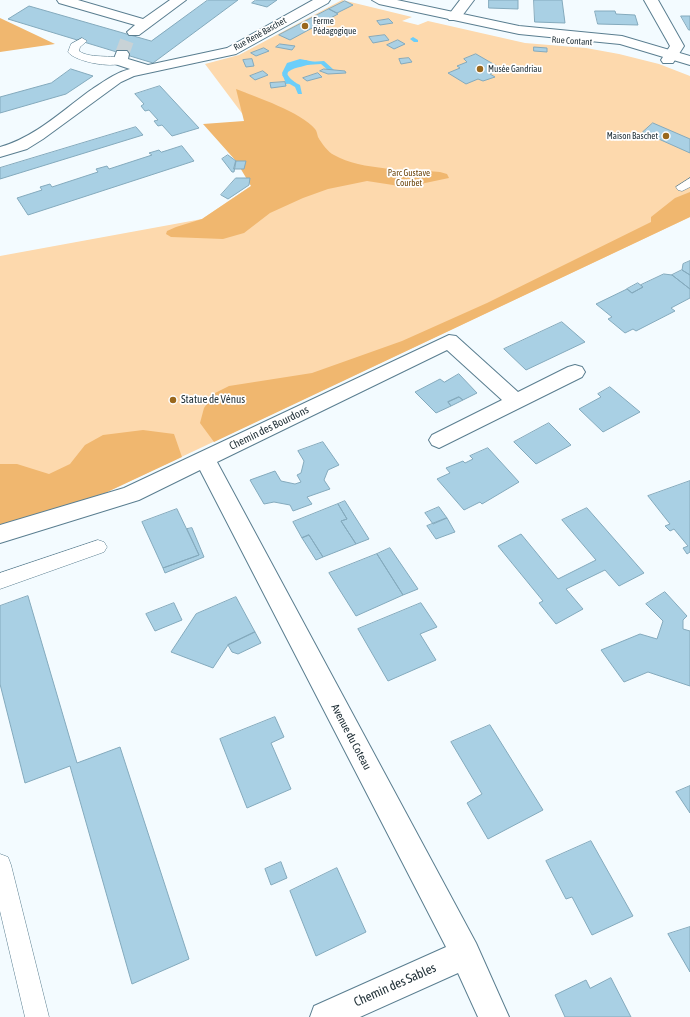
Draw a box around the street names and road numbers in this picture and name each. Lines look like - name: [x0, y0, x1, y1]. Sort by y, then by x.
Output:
- street label: Rue René Baschet: [232, 15, 288, 53]
- street label: Rue Contant: [551, 34, 593, 48]
- street label: Chemin des Bourdons: [227, 403, 311, 453]
- street label: Avenue du Coteau: [328, 702, 374, 772]
- street label: Chemin des Sables: [351, 960, 439, 1010]

